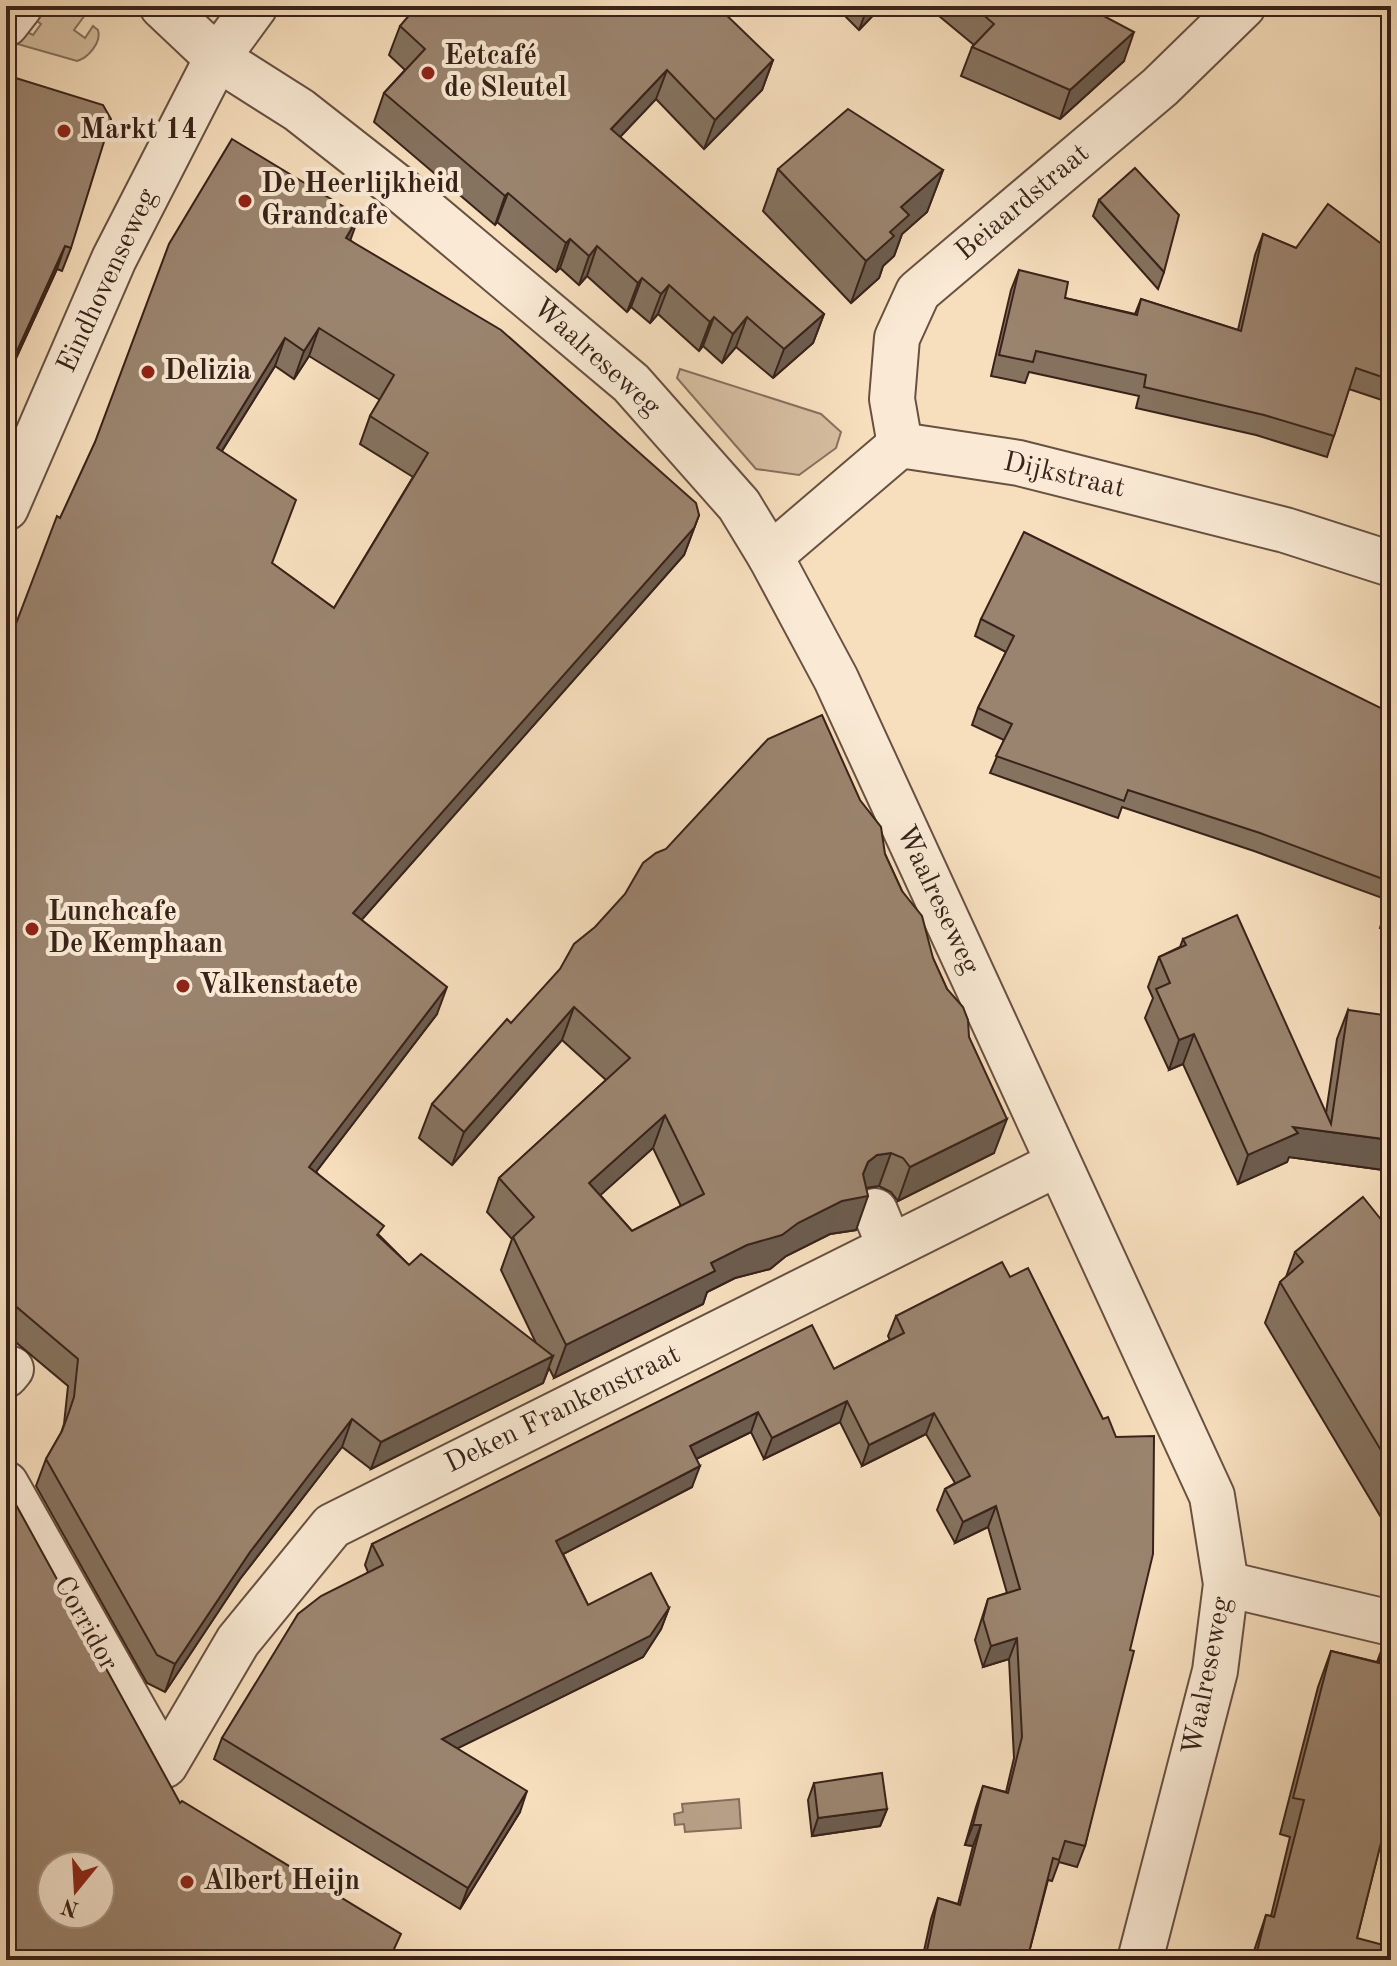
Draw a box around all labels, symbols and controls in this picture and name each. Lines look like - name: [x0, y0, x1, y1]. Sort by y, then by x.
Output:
- place label: Eetcafé de Sleutel: [444, 43, 567, 103]
- marker: Eetcafé de Sleutel: [419, 64, 437, 82]
- place label: Markt 14: [80, 117, 198, 145]
- marker: Markt 14: [55, 122, 73, 140]
- street label: Beiaardstraat: [951, 139, 1095, 267]
- place label: De Heerlijkheid Grandcafe: [261, 171, 460, 231]
- street label: Eindhovenseweg: [53, 185, 163, 377]
- marker: De Heerlijkheid Grandcafe: [236, 192, 254, 210]
- street label: Waalreseweg: [527, 294, 665, 422]
- place label: Delizia: [164, 358, 252, 386]
- marker: Delizia: [139, 363, 157, 381]
- street label: Dijkstraat: [1001, 448, 1127, 504]
- street label: Waalreseweg: [890, 821, 984, 979]
- place label: Lunchcafe De Kemphaan: [48, 899, 223, 959]
- marker: Lunchcafe De Kemphaan: [23, 920, 41, 938]
- place label: Valkenstaete: [199, 972, 358, 1000]
- marker: Valkenstaete: [174, 977, 192, 995]
- street label: Deken Frankenstraat: [441, 1341, 685, 1479]
- street label: Corridor: [48, 1572, 122, 1676]
- street label: Waalreseweg: [1179, 1594, 1237, 1758]
- north arrow: [36, 1850, 116, 1930]
- place label: Albert Heijn: [203, 1868, 360, 1896]
- marker: Albert Heijn: [178, 1873, 196, 1891]
- text: N: [59, 1894, 82, 1920]

